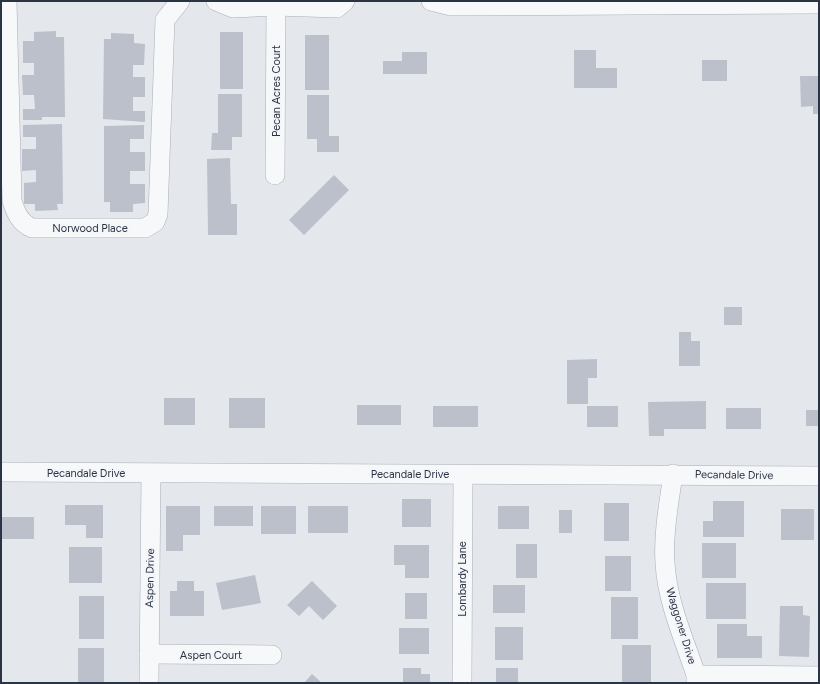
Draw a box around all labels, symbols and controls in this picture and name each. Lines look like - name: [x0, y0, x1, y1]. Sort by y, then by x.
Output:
- street label: Pecan Acres Court: [270, 45, 283, 137]
- street label: Norwood Place: [52, 222, 128, 235]
- street label: Pecandale Drive: [47, 467, 125, 480]
- street label: Pecandale Drive: [371, 468, 449, 481]
- street label: Pecandale Drive: [695, 468, 773, 482]
- street label: Lombardy Lane: [456, 541, 469, 617]
- street label: Aspen Drive: [143, 548, 157, 608]
- street label: Waggoner Drive: [663, 586, 699, 666]
- street label: Aspen Court: [180, 649, 242, 662]

